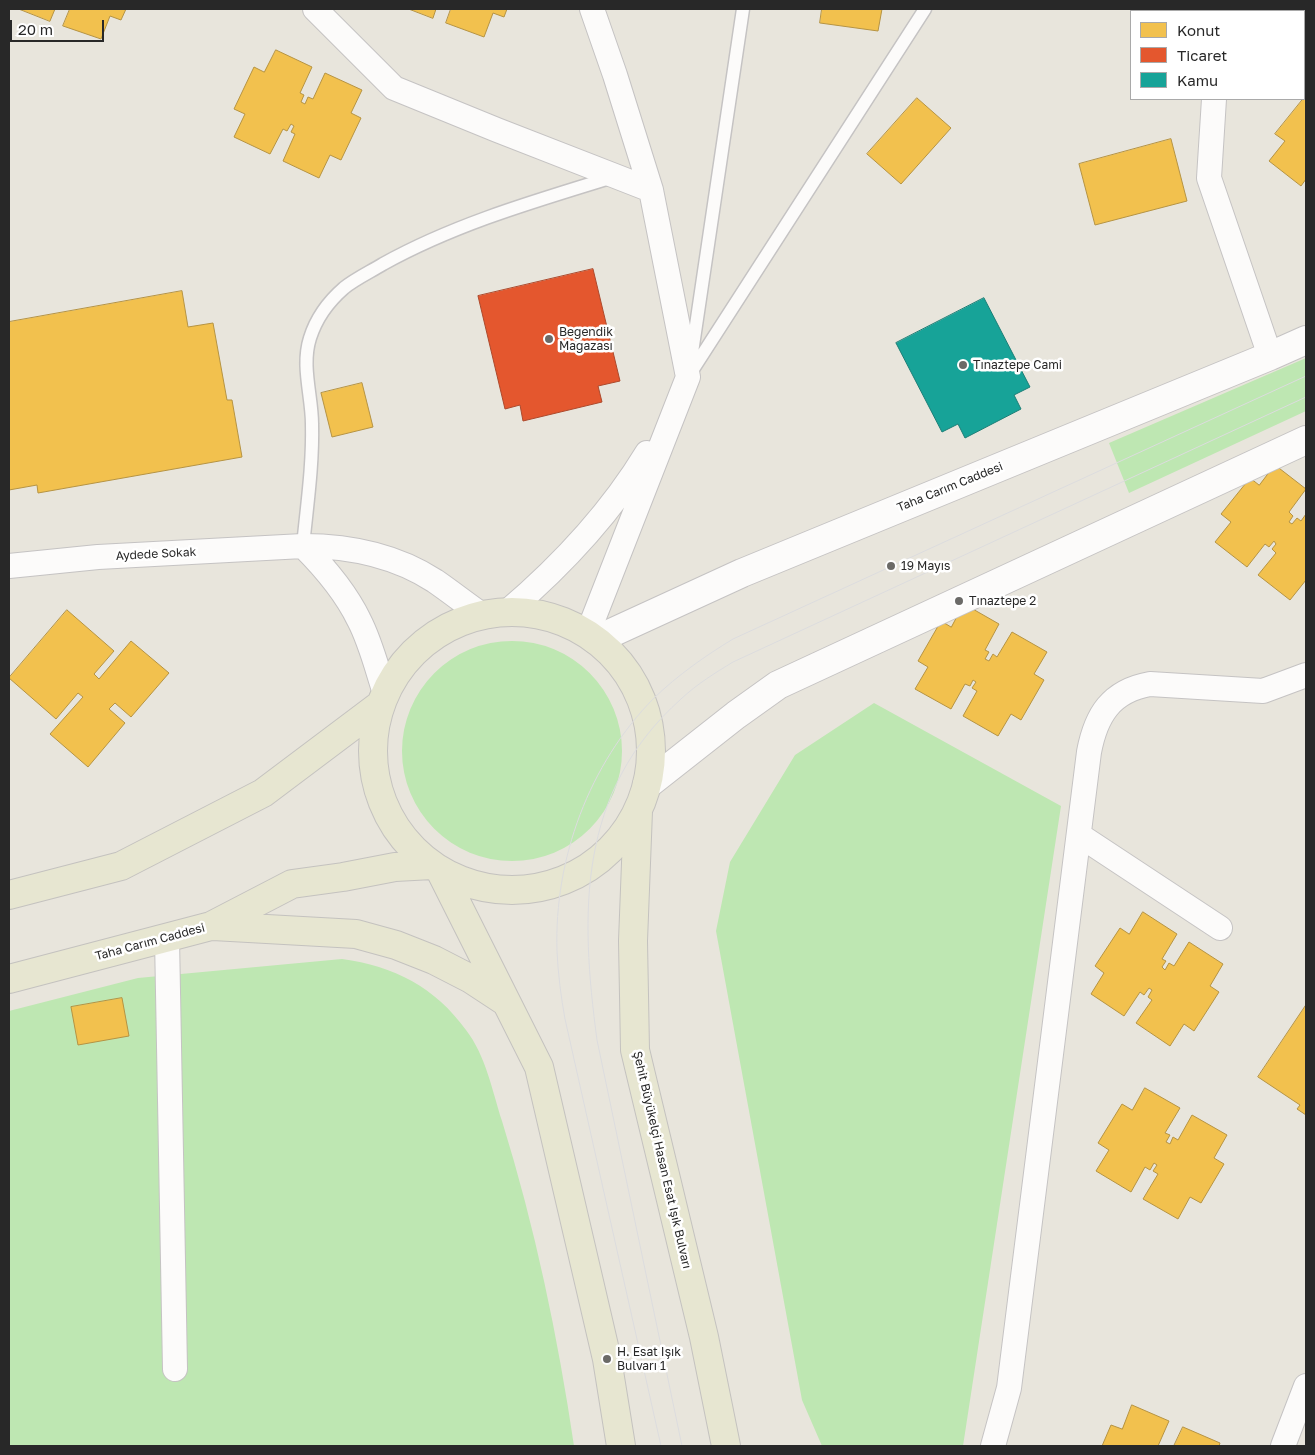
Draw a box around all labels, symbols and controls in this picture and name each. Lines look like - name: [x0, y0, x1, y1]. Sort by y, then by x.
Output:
- scale bar: [12, 10, 106, 42]
- legend: [1130, 10, 1305, 100]
- text: 20 m: [18, 20, 53, 38]
- text: Konut: [1177, 21, 1220, 39]
- text: Ticaret: [1177, 46, 1227, 64]
- text: Kamu: [1177, 71, 1218, 89]
- place label: Beğendik Mağazası: [559, 325, 613, 353]
- marker: Beğendik Mağazası: [543, 333, 555, 345]
- place label: Tınaztepe Cami: [973, 358, 1062, 372]
- marker: Tınaztepe Cami: [957, 359, 969, 371]
- street label: Taha Carım Caddesi: [895, 459, 1005, 515]
- street label: Aydede Sokak: [115, 545, 197, 563]
- place label: 19 Mayıs: [901, 559, 950, 573]
- marker: 19 Mayıs: [885, 560, 897, 572]
- place label: Tınaztepe 2: [969, 594, 1036, 608]
- marker: Tınaztepe 2: [953, 595, 965, 607]
- street label: Taha Carım Caddesi: [94, 920, 206, 964]
- street label: Şehit Büyükelçi Hasan Esat Işık Bulvarı: [630, 1050, 694, 1270]
- place label: H. Esat Işık Bulvarı 1: [617, 1345, 681, 1373]
- marker: H. Esat Işık Bulvarı 1: [601, 1353, 613, 1365]

